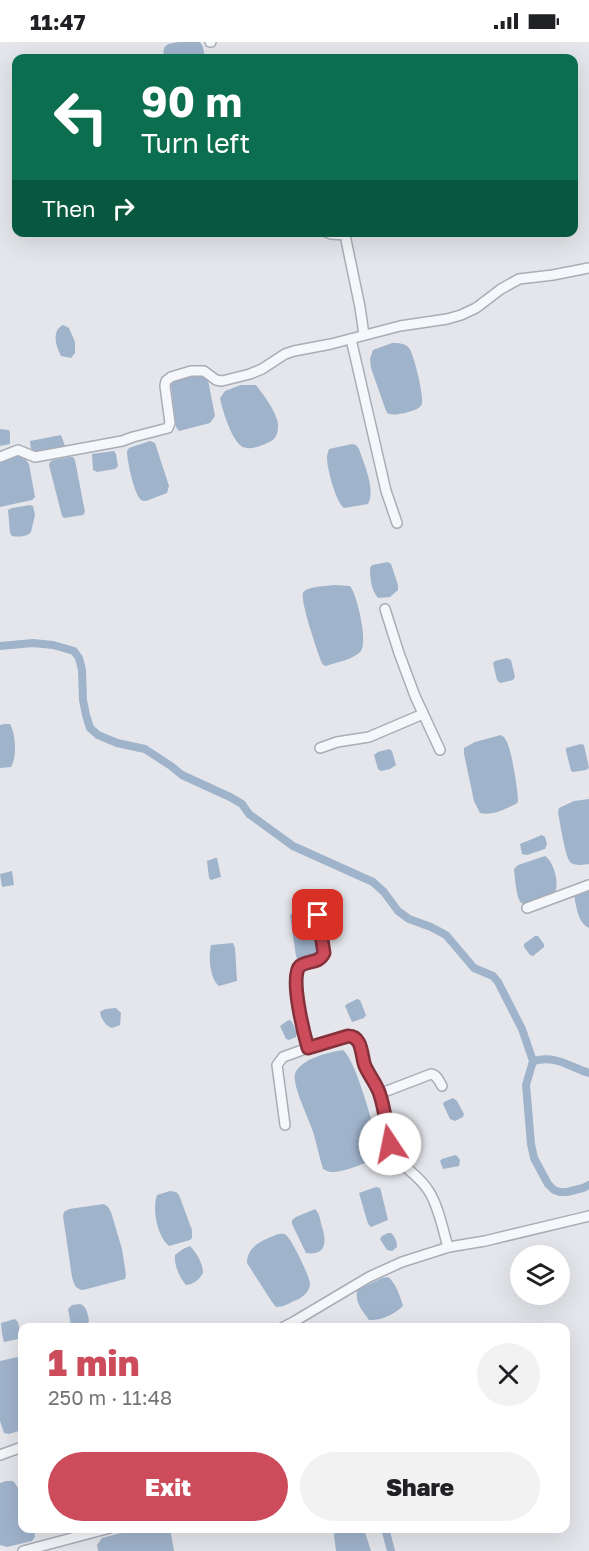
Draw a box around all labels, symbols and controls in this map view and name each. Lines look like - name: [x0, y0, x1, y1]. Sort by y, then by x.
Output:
- text: 11:47: [30, 8, 85, 35]
- text: 90 m: [141, 76, 242, 126]
- icon: left: [42, 78, 120, 156]
- text: Turn left: [141, 127, 250, 159]
- icon: right: [107, 192, 140, 225]
- text: Then: [42, 195, 95, 222]
- pin: [292, 889, 343, 940]
- icon: arrive: [301, 898, 334, 931]
- position arrow: [358, 1112, 422, 1176]
- map controls: [510, 1245, 570, 1305]
- button: layers: [510, 1245, 570, 1305]
- text: 1 min: [48, 1341, 139, 1384]
- button: close: [477, 1343, 540, 1406]
- text: 250 m · 11:48: [48, 1385, 172, 1409]
- button: Exit: [48, 1452, 288, 1521]
- button: Share: [300, 1452, 540, 1521]

